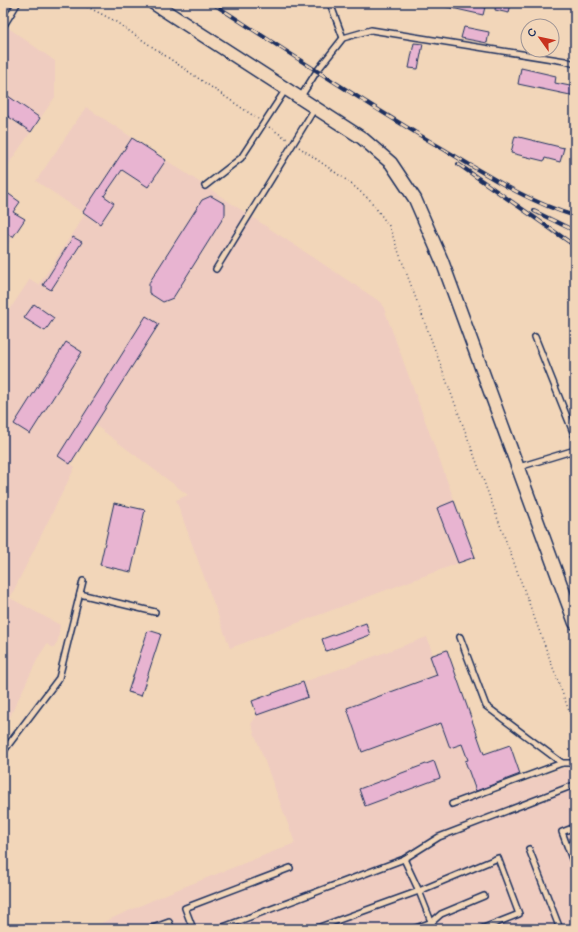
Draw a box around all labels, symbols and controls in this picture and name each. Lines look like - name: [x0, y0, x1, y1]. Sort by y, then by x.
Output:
- north arrow: [520, 18, 560, 58]
- text: С: [524, 26, 540, 40]

